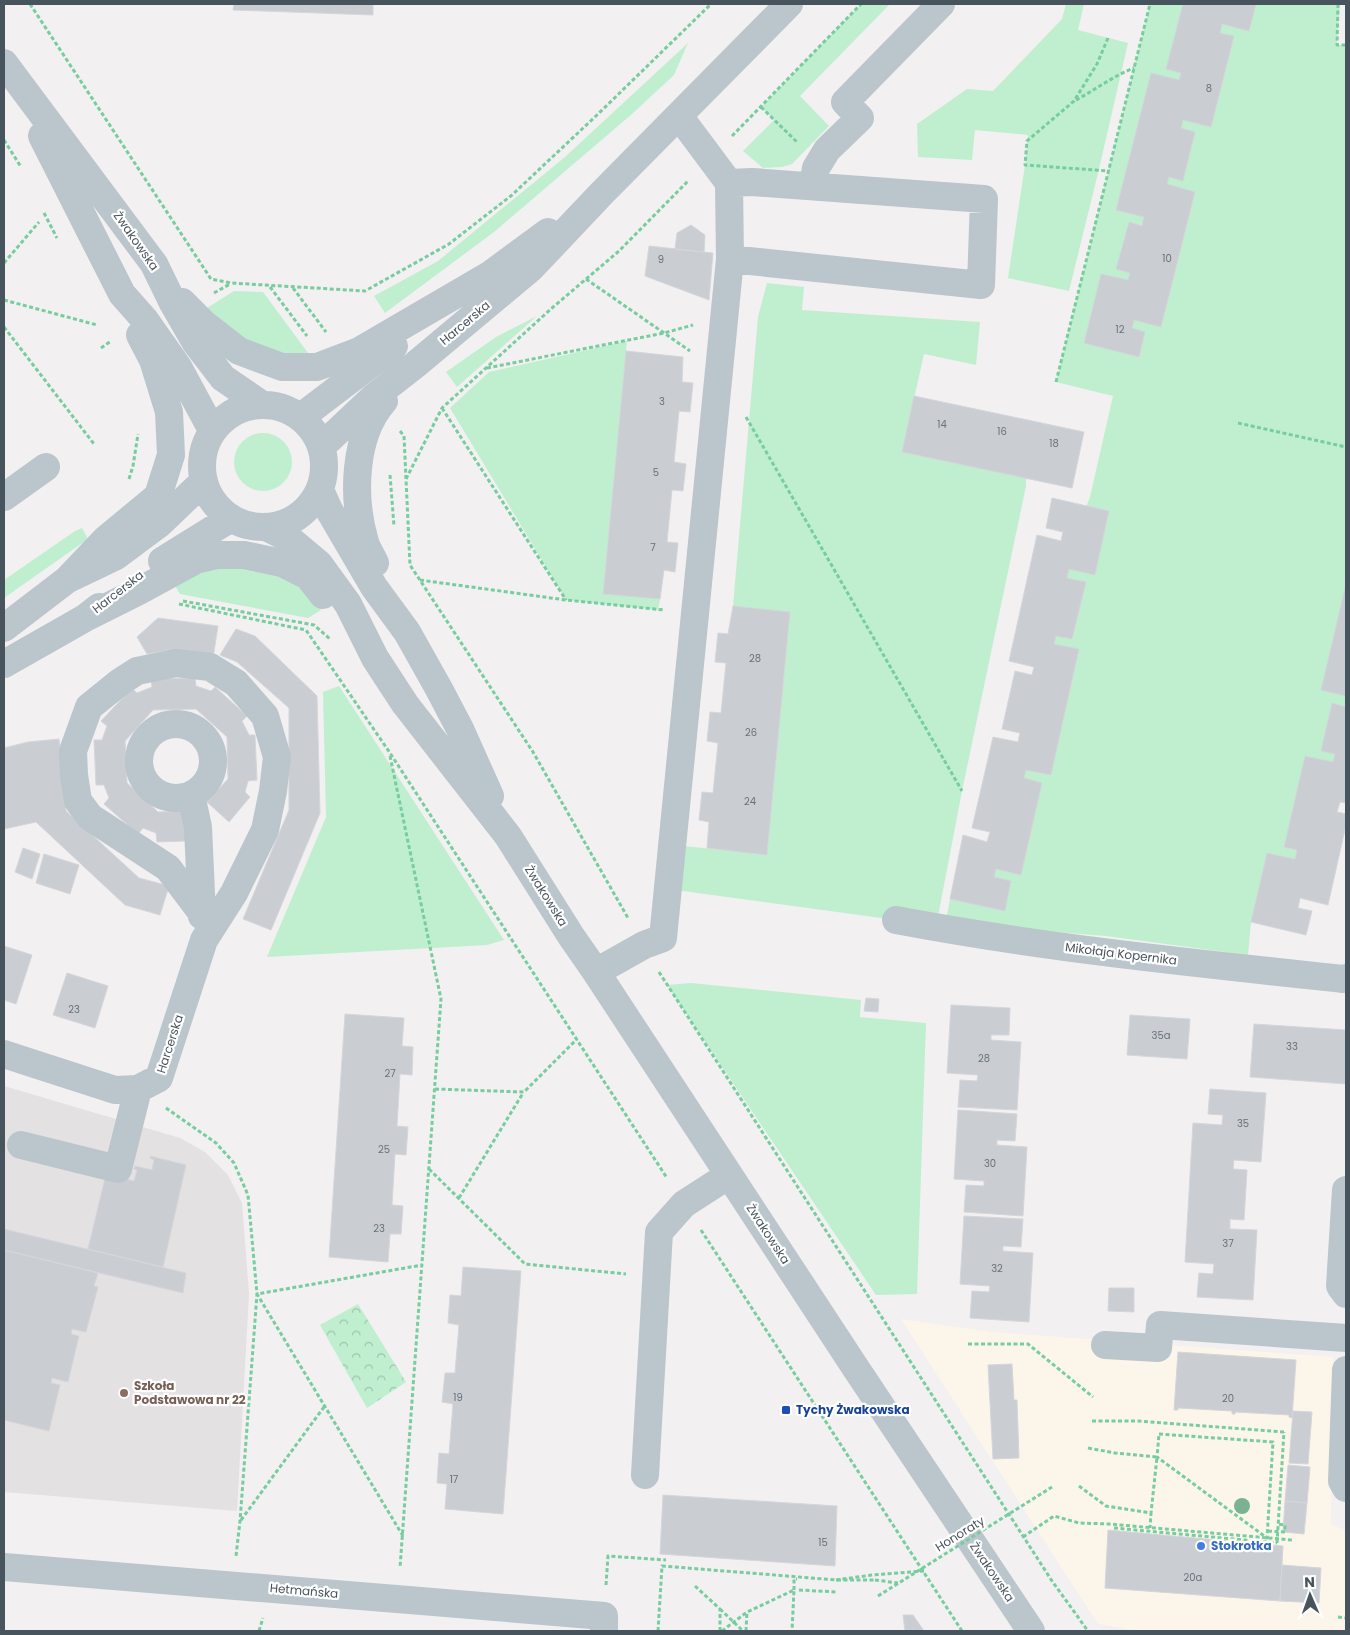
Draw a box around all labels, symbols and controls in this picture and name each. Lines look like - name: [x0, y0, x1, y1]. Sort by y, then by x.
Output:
- house number: 8: [1206, 81, 1212, 96]
- street label: Żwakowska: [110, 208, 163, 274]
- house number: 10: [1162, 251, 1172, 266]
- house number: 9: [658, 252, 664, 267]
- street label: Harcerska: [436, 297, 493, 349]
- house number: 12: [1116, 322, 1125, 337]
- house number: 3: [659, 394, 665, 409]
- house number: 14: [937, 417, 947, 432]
- house number: 16: [997, 424, 1007, 439]
- house number: 18: [1049, 436, 1059, 451]
- house number: 5: [653, 465, 659, 480]
- house number: 7: [650, 540, 656, 555]
- street label: Harcerska: [89, 566, 147, 617]
- house number: 28: [749, 651, 761, 666]
- house number: 26: [745, 725, 757, 740]
- house number: 24: [744, 794, 756, 809]
- street label: Żwakowska: [521, 862, 572, 929]
- street label: Mikołaja Kopernika: [1064, 938, 1178, 969]
- house number: 23: [68, 1002, 80, 1017]
- street label: Harcerska: [152, 1012, 187, 1075]
- house number: 35a: [1152, 1028, 1170, 1043]
- house number: 33: [1286, 1039, 1298, 1054]
- house number: 28: [978, 1051, 990, 1066]
- house number: 27: [384, 1066, 396, 1081]
- house number: 35: [1237, 1116, 1249, 1131]
- house number: 25: [378, 1142, 390, 1157]
- house number: 30: [984, 1156, 996, 1171]
- street label: Żwakowska: [743, 1200, 794, 1267]
- house number: 23: [373, 1221, 385, 1236]
- house number: 37: [1222, 1236, 1234, 1251]
- house number: 32: [991, 1261, 1003, 1276]
- place label: Szkoła Podstawowa nr 22: [134, 1377, 246, 1408]
- marker: Szkoła Podstawowa nr 22: [118, 1387, 130, 1399]
- house number: 19: [453, 1390, 463, 1405]
- house number: 20: [1222, 1391, 1234, 1406]
- place label: Tychy Żwakowska: [796, 1401, 910, 1418]
- marker: Tychy Żwakowska: [780, 1404, 792, 1416]
- house number: 17: [450, 1472, 459, 1487]
- street label: Honoraty: [932, 1512, 988, 1555]
- house number: 15: [818, 1535, 828, 1550]
- place label: Stokrotka: [1211, 1537, 1272, 1554]
- street label: Żwakowska: [966, 1538, 1019, 1605]
- marker: Stokrotka: [1195, 1540, 1207, 1552]
- house number: 20a: [1184, 1570, 1202, 1585]
- north arrow: [1285, 1570, 1335, 1620]
- text: N: [1304, 1572, 1315, 1592]
- street label: Hetmańska: [269, 1579, 339, 1602]

